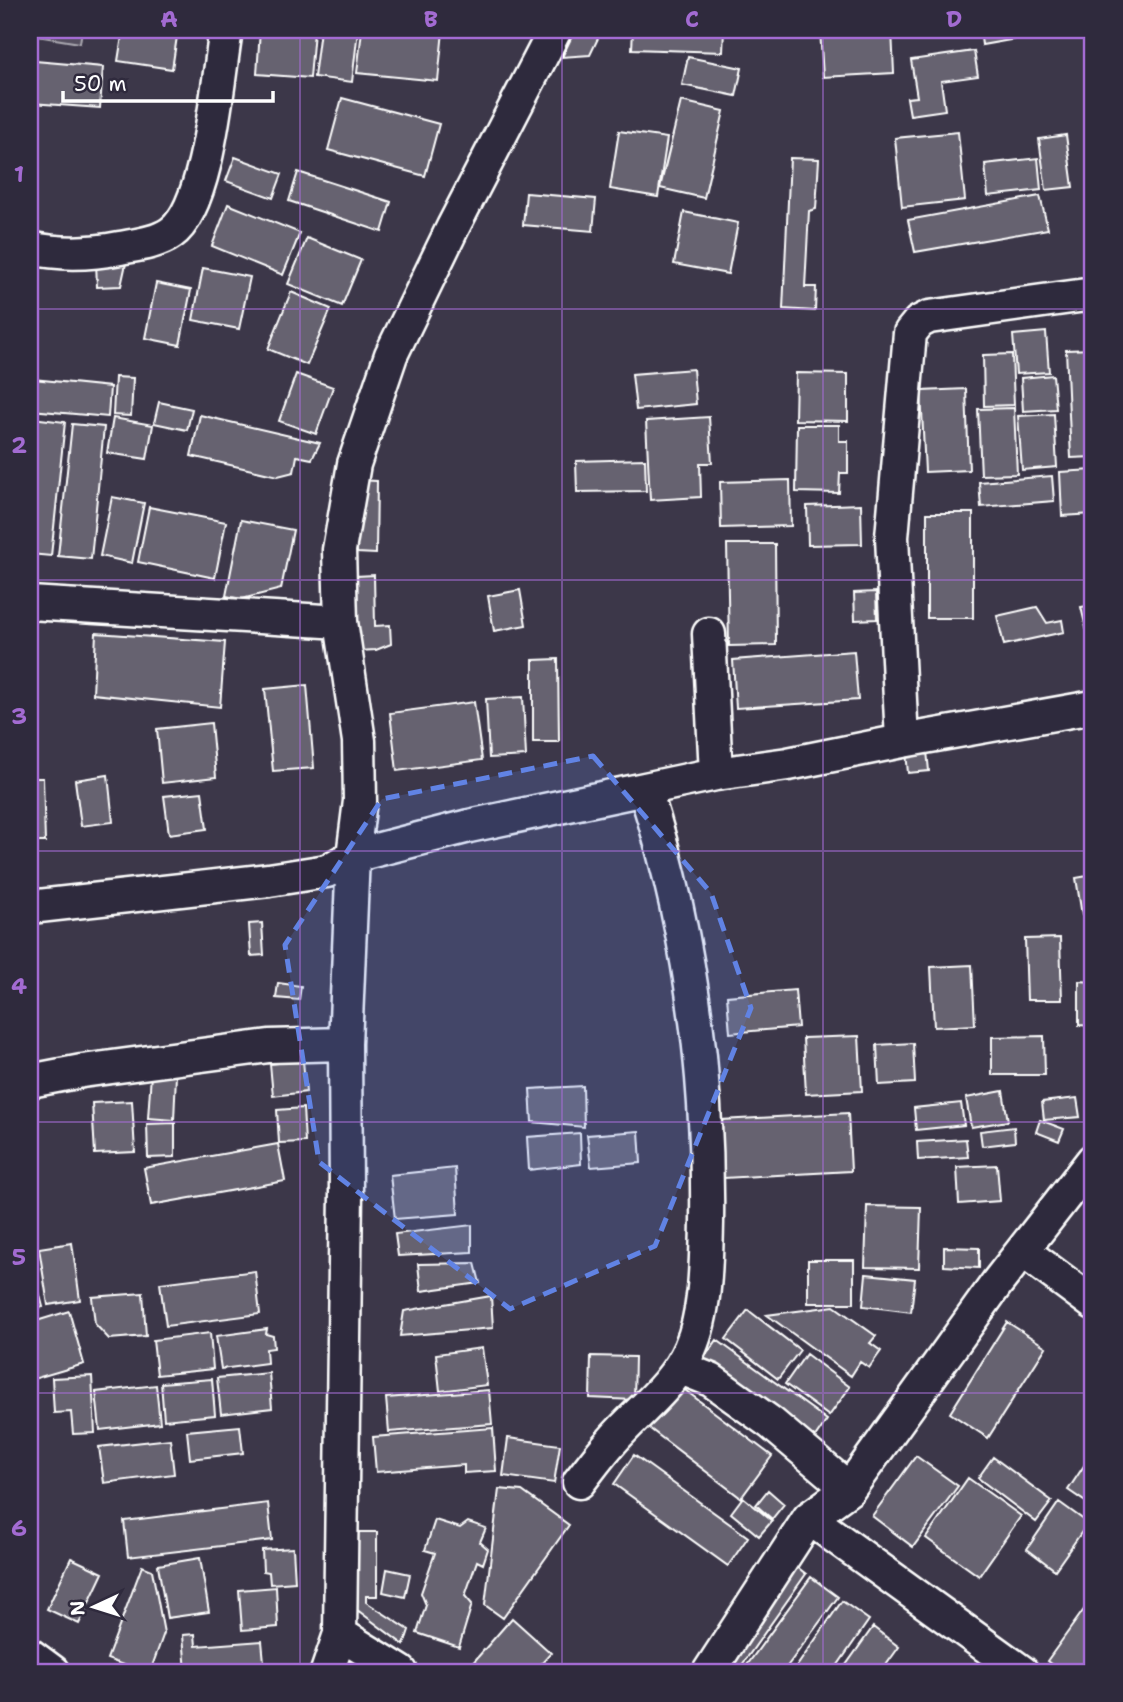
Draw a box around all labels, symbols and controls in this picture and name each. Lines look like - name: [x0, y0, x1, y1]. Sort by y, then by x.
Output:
- text: A: [160, 4, 178, 34]
- text: B: [424, 4, 438, 34]
- text: C: [685, 4, 699, 34]
- text: D: [946, 4, 962, 34]
- scale bar: [63, 60, 273, 104]
- text: 50 m: [74, 70, 127, 98]
- text: 1: [14, 159, 24, 189]
- text: 2: [11, 430, 27, 460]
- text: 3: [11, 701, 27, 731]
- text: 4: [11, 971, 27, 1001]
- text: 5: [12, 1242, 26, 1272]
- text: 6: [11, 1513, 27, 1543]
- north arrow: [60, 1572, 130, 1642]
- text: N: [65, 1600, 91, 1617]

